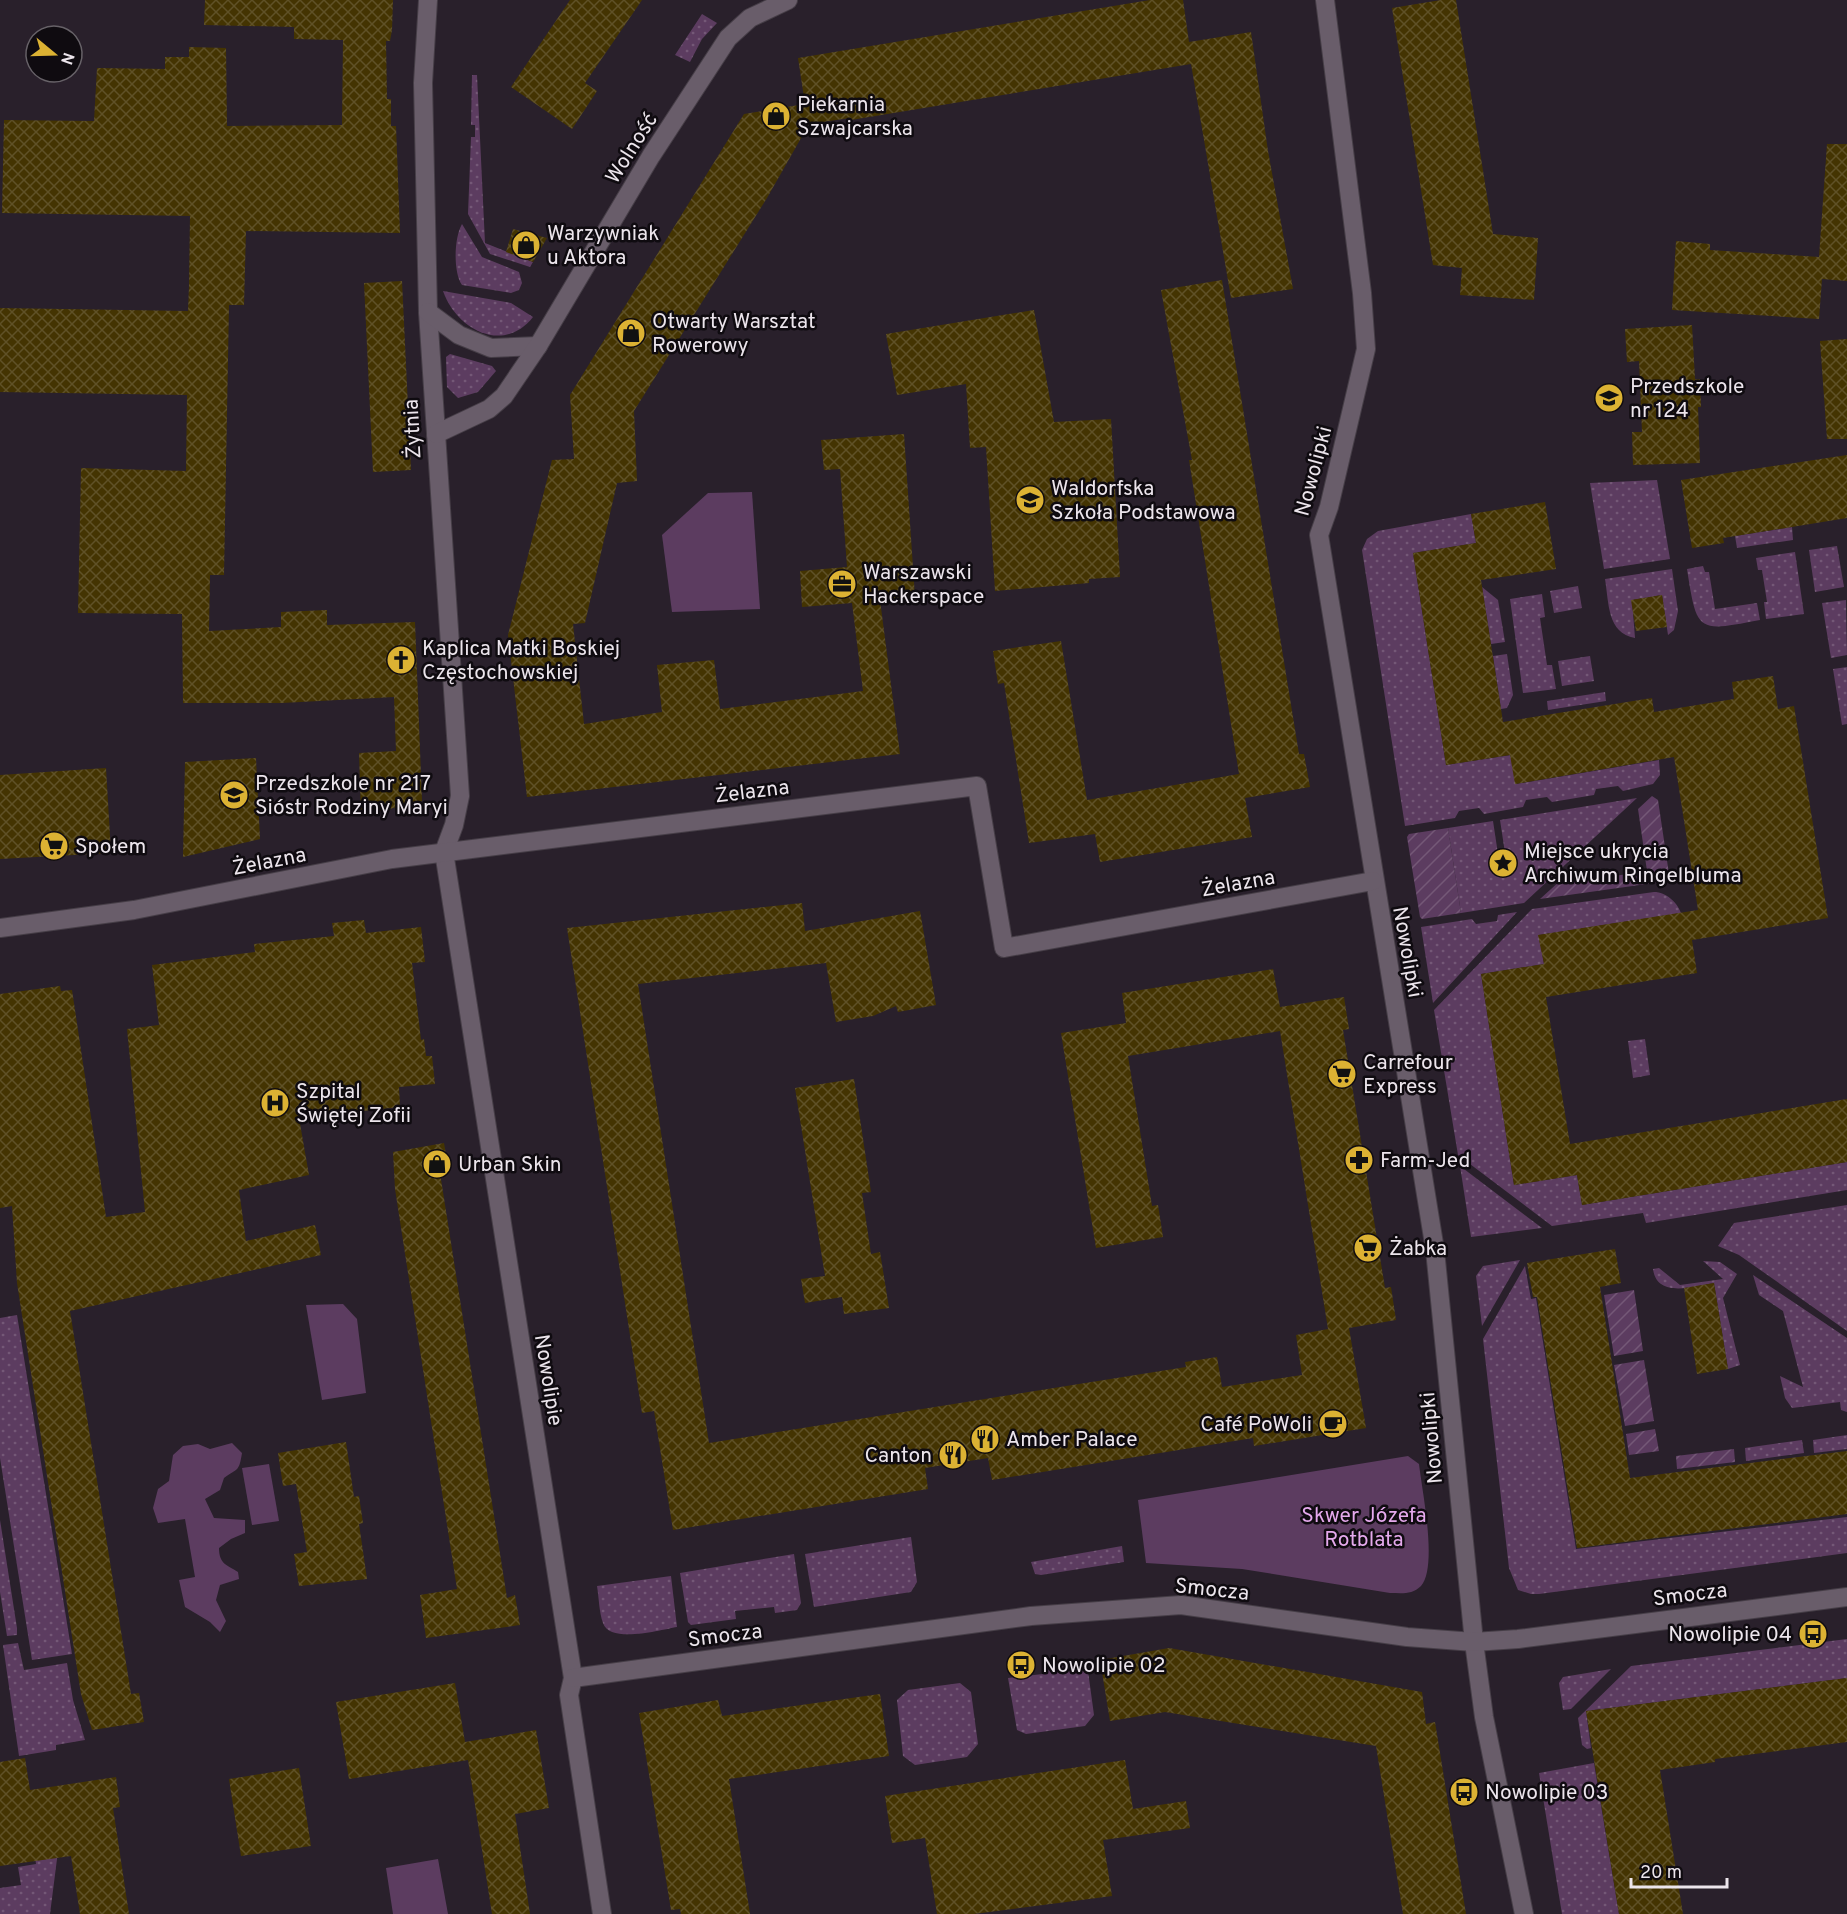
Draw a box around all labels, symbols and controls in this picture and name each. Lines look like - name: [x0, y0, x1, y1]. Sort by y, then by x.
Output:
- north arrow: [24, 24, 84, 84]
- text: N: [55, 50, 78, 67]
- place label: Piekarnia Szwajcarska: [797, 92, 913, 143]
- shop icon: Piekarnia Szwajcarska: [760, 100, 792, 132]
- street label: Wolność: [600, 108, 665, 189]
- place label: Warzywniak u Aktora: [547, 221, 659, 272]
- shop icon: Warzywniak u Aktora: [510, 229, 542, 261]
- place label: Otwarty Warsztat Rowerowy: [652, 309, 816, 360]
- shop icon: Otwarty Warsztat Rowerowy: [615, 317, 647, 349]
- place label: Przedszkole nr 124: [1630, 374, 1744, 425]
- school or university icon: Przedszkole nr 124: [1593, 382, 1625, 414]
- street label: Żytnia: [398, 398, 429, 460]
- street label: Nowolipki: [1289, 423, 1339, 519]
- place label: Waldorfska Szkoła Podstawowa: [1051, 476, 1235, 527]
- school or university icon: Waldorfska Szkoła Podstawowa: [1014, 484, 1046, 516]
- place label: Warszawski Hackerspace: [863, 560, 984, 611]
- office icon: Warszawski Hackerspace: [826, 568, 858, 600]
- place label: Kaplica Matki Boskiej Częstochowskiej: [422, 636, 620, 687]
- church icon: Kaplica Matki Boskiej Częstochowskiej: [385, 644, 417, 676]
- place label: Przedszkole nr 217 Sióstr Rodziny Maryi: [255, 771, 448, 822]
- street label: Żelazna: [713, 775, 791, 810]
- school or university icon: Przedszkole nr 217 Sióstr Rodziny Maryi: [218, 779, 250, 811]
- supermarket icon: Społem: [38, 830, 70, 862]
- place label: Społem: [75, 834, 146, 861]
- place label: Miejsce ukrycia Archiwum Ringelbluma: [1524, 839, 1741, 890]
- street label: Żelazna: [230, 842, 309, 883]
- place icon: Miejsce ukrycia Archiwum Ringelbluma: [1487, 847, 1519, 879]
- street label: Żelazna: [1199, 865, 1277, 904]
- street label: Nowolipki: [1385, 905, 1428, 1000]
- place label: Carrefour Express: [1363, 1050, 1453, 1101]
- supermarket icon: Carrefour Express: [1326, 1058, 1358, 1090]
- place label: Szpital Świętej Zofii: [296, 1079, 411, 1130]
- hospital icon: Szpital Świętej Zofii: [259, 1087, 291, 1119]
- pharmacy icon: Farm-Jed: [1343, 1144, 1375, 1176]
- shop icon: Urban Skin: [421, 1148, 453, 1180]
- place label: Farm-Jed: [1380, 1148, 1470, 1175]
- place label: Urban Skin: [458, 1152, 562, 1179]
- supermarket icon: Żabka: [1352, 1232, 1384, 1264]
- place label: Żabka: [1389, 1236, 1447, 1263]
- street label: Nowolipie: [527, 1333, 568, 1428]
- street label: Nowolipki: [1415, 1391, 1450, 1485]
- cafe icon: Café PoWoli: [1317, 1408, 1349, 1440]
- place label: Café PoWoli: [1200, 1412, 1312, 1439]
- restaurant icon: Amber Palace: [969, 1423, 1001, 1455]
- place label: Amber Palace: [1006, 1427, 1137, 1454]
- restaurant icon: Canton: [937, 1439, 969, 1471]
- place label: Canton: [864, 1443, 932, 1470]
- park label: Skwer Józefa Rotblata: [1301, 1503, 1427, 1554]
- street label: Smocza: [1173, 1573, 1250, 1608]
- street label: Smocza: [1651, 1578, 1729, 1613]
- bus stop icon: Nowolipie 04: [1797, 1618, 1829, 1650]
- street label: Smocza: [686, 1619, 764, 1654]
- place label: Nowolipie 04: [1668, 1622, 1792, 1649]
- bus stop icon: Nowolipie 02: [1005, 1649, 1037, 1681]
- place label: Nowolipie 02: [1042, 1653, 1166, 1680]
- bus stop icon: Nowolipie 03: [1448, 1776, 1480, 1808]
- place label: Nowolipie 03: [1485, 1780, 1608, 1807]
- scale bar: [1631, 1851, 1727, 1889]
- text: 20 m: [1640, 1862, 1682, 1885]

